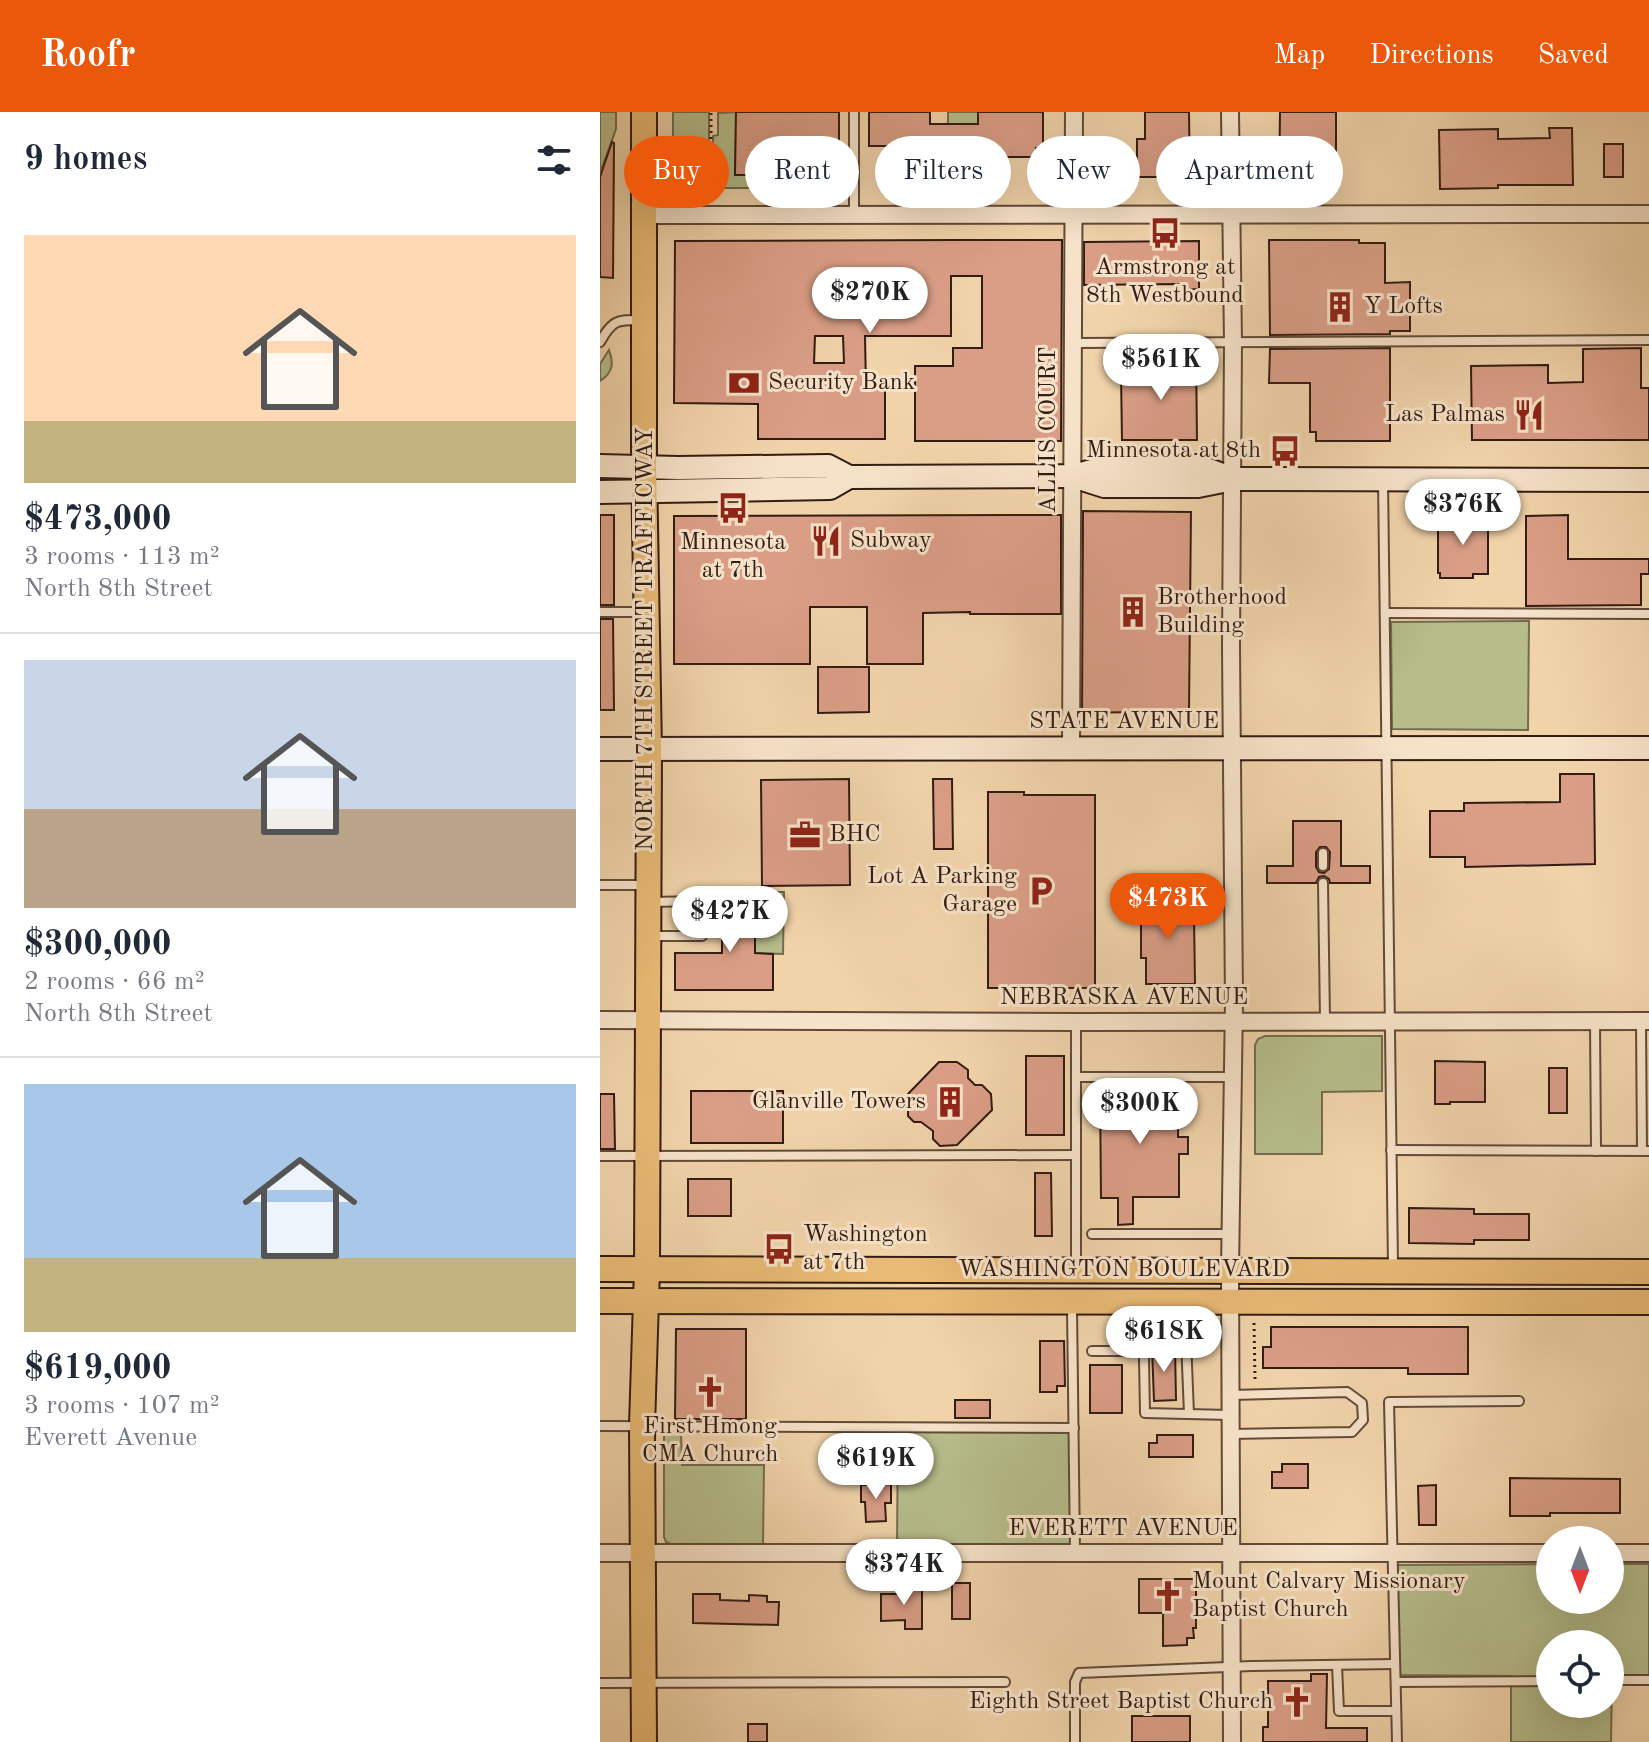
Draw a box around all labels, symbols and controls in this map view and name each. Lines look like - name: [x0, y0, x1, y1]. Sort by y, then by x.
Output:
- text: Roofr: [40, 37, 136, 75]
- text: Map: [1273, 42, 1325, 70]
- text: Directions: [1369, 42, 1494, 70]
- text: Saved: [1538, 42, 1609, 70]
- chip: Buy: [624, 136, 729, 208]
- chip: Rent: [745, 136, 859, 208]
- chip: Filters: [875, 136, 1011, 208]
- chip: New: [1027, 136, 1140, 208]
- chip: Apartment: [1156, 136, 1343, 208]
- icon: filters: [532, 138, 576, 182]
- text: 9 homes: [24, 143, 147, 177]
- bus stop icon: Armstrong at 8th Westbound: [1148, 216, 1182, 250]
- place label: Armstrong at 8th Westbound: [1086, 256, 1244, 308]
- pin: $270K: [814, 267, 926, 335]
- text: $270K: [830, 280, 910, 306]
- icon: home: [228, 287, 372, 431]
- building icon: Y Lofts: [1323, 290, 1357, 324]
- place label: Y Lofts: [1364, 295, 1443, 319]
- pin: $561K: [1105, 334, 1217, 402]
- street label: ALLIS COURT: [1037, 347, 1061, 513]
- text: $561K: [1121, 347, 1201, 373]
- bank icon: Security Bank: [727, 366, 761, 400]
- place label: Security Bank: [768, 371, 915, 395]
- restaurant icon: Las Palmas: [1512, 398, 1546, 432]
- place label: Las Palmas: [1385, 403, 1505, 427]
- street label: NORTH 7TH STREET TRAFFICWAY: [634, 427, 658, 851]
- bus stop icon: Minnesota at 8th: [1268, 434, 1302, 468]
- place label: Minnesota at 8th: [1086, 439, 1261, 463]
- pin: $376K: [1407, 479, 1519, 547]
- bus stop icon: Minnesota at 7th: [716, 491, 750, 525]
- text: $376K: [1423, 492, 1503, 518]
- text: $473,000: [24, 503, 172, 537]
- restaurant icon: Subway: [809, 524, 843, 558]
- place label: Subway: [850, 529, 932, 553]
- place label: Minnesota at 7th: [680, 531, 786, 583]
- text: 3 rooms · 113 m²: [24, 544, 220, 570]
- text: North 8th Street: [24, 576, 213, 602]
- place label: Brotherhood Building: [1157, 586, 1287, 638]
- building icon: Brotherhood Building: [1116, 595, 1150, 629]
- street label: STATE AVENUE: [1029, 710, 1219, 734]
- icon: home: [228, 712, 372, 856]
- office icon: BHC: [788, 818, 822, 852]
- place label: BHC: [829, 823, 881, 847]
- place label: Lot A Parking Garage: [867, 865, 1017, 917]
- pin: $473K: [1112, 873, 1224, 941]
- parking icon: Lot A Parking Garage: [1024, 874, 1058, 908]
- pin: $427K: [674, 886, 786, 954]
- text: $473K: [1128, 886, 1208, 912]
- text: $427K: [690, 899, 770, 925]
- text: $300,000: [24, 928, 172, 962]
- text: 2 rooms · 66 m²: [24, 969, 205, 995]
- street label: NEBRASKA AVENUE: [1000, 986, 1248, 1010]
- text: North 8th Street: [24, 1001, 213, 1027]
- pin: $300K: [1084, 1078, 1196, 1146]
- building icon: Glanville Towers: [933, 1085, 967, 1119]
- place label: Glanville Towers: [752, 1090, 926, 1114]
- text: $300K: [1100, 1091, 1180, 1117]
- icon: home: [228, 1136, 372, 1280]
- place label: Washington at 7th: [803, 1223, 928, 1275]
- bus stop icon: Washington at 7th: [762, 1232, 796, 1266]
- street label: WASHINGTON BOULEVARD: [958, 1258, 1290, 1282]
- pin: $618K: [1108, 1306, 1220, 1374]
- text: $618K: [1124, 1319, 1204, 1345]
- text: $619,000: [24, 1352, 172, 1386]
- church icon: First Hmong CMA Church: [693, 1375, 727, 1409]
- text: 3 rooms · 107 m²: [24, 1393, 220, 1419]
- place label: First Hmong CMA Church: [642, 1415, 778, 1467]
- text: Everett Avenue: [24, 1425, 197, 1451]
- pin: $619K: [820, 1433, 932, 1501]
- text: $619K: [836, 1446, 916, 1472]
- street label: EVERETT AVENUE: [1008, 1517, 1238, 1541]
- north arrow: [1536, 1526, 1624, 1614]
- map controls: [1536, 1526, 1624, 1718]
- pin: $374K: [848, 1539, 960, 1607]
- text: $374K: [864, 1552, 944, 1578]
- place label: Mount Calvary Missionary Baptist Church: [1192, 1570, 1466, 1622]
- church icon: Mount Calvary Missionary Baptist Church: [1151, 1579, 1185, 1613]
- button: locate: [1536, 1630, 1624, 1718]
- church icon: Eighth Street Baptist Church: [1280, 1685, 1314, 1719]
- place label: Eighth Street Baptist Church: [969, 1690, 1273, 1714]

